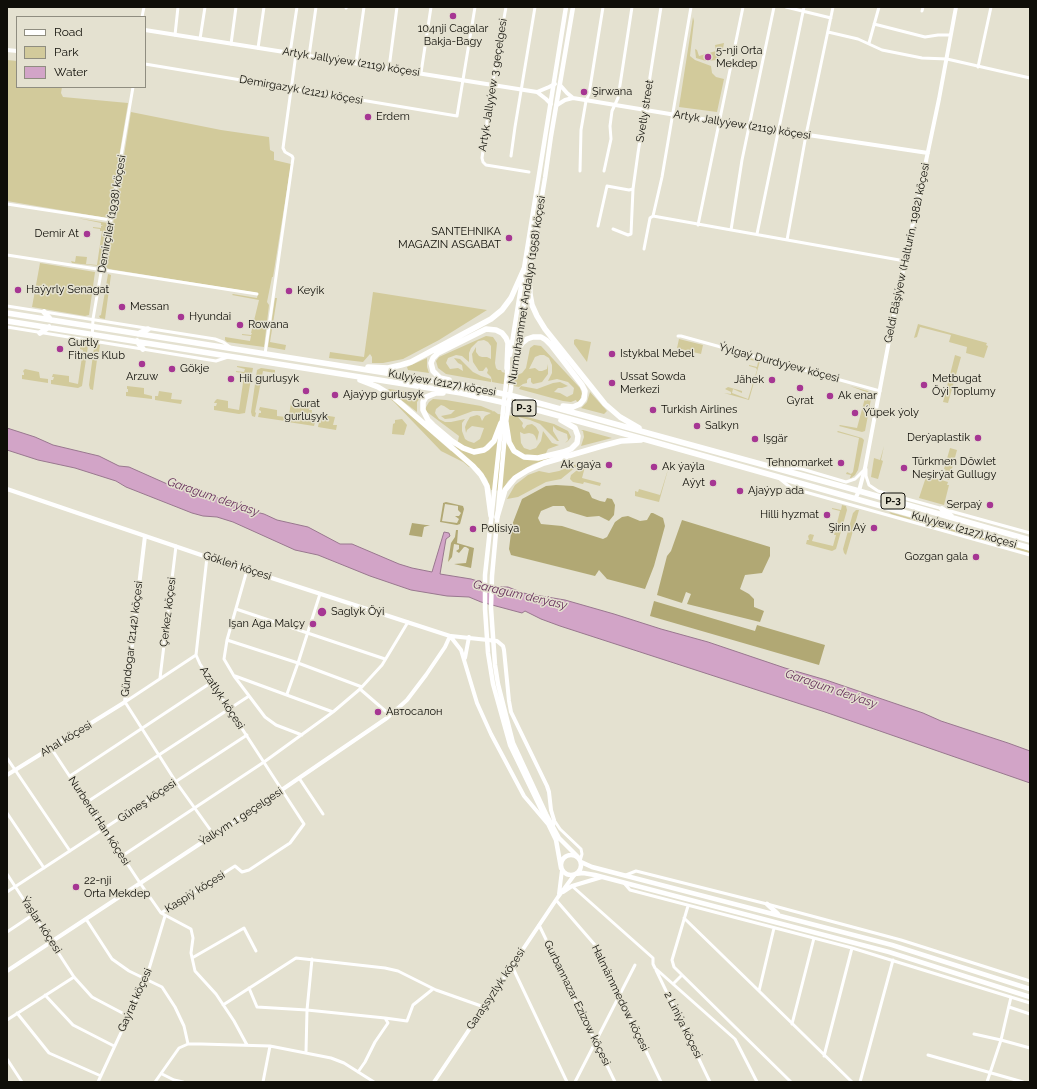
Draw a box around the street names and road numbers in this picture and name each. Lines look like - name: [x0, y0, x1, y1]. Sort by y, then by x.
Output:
- street label: Artyk Jallyýew 3 geçelgesi: [476, 17, 510, 153]
- street label: Artyk Jallyýew (2119) köçesi: [281, 45, 421, 79]
- street label: Demirgazyk (2121) köçesi: [238, 73, 364, 107]
- street label: Svetly street: [634, 79, 656, 143]
- street label: Artyk Jallyýew (2119) köçesi: [672, 108, 812, 142]
- street label: Demirçiler (1938) köçesi: [95, 154, 129, 274]
- street label: Geldi Bäşiýew (Halturin, 1982) köçesi: [881, 162, 933, 344]
- street label: Nurmuhammet Andalyp (1958) köçesi: [506, 195, 548, 385]
- street label: Ýylgaý Durdyýew köçesi: [717, 341, 841, 385]
- street label: Kulyýew (2127) köçesi: [387, 367, 497, 399]
- road number: P-3: [512, 400, 536, 416]
- road number: P-3: [881, 493, 905, 509]
- street label: Kulyýew (2127) köçesi: [910, 509, 1018, 551]
- street label: Gökleň köçesi: [201, 549, 273, 583]
- street label: Çerkez köçesi: [157, 576, 179, 648]
- street label: Gündogar (2142) köçesi: [118, 580, 146, 698]
- street label: Azatlyk köçesi: [197, 664, 247, 732]
- street label: Ahal köçesi: [38, 718, 94, 760]
- street label: Nurberdi Han köçesi: [65, 774, 133, 868]
- street label: Güneş köçesi: [115, 777, 179, 825]
- street label: Ýalkym 1 geçelgesi: [197, 785, 285, 849]
- street label: Kaspiý köçesi: [162, 868, 228, 916]
- street label: Ýaşlar köçesi: [18, 894, 64, 956]
- street label: Gurbannazar Ezizow köçesi: [541, 938, 613, 1068]
- street label: Halmämmedow köçesi: [588, 943, 652, 1053]
- street label: Garaşsyzlyk köçesi: [464, 946, 528, 1032]
- street label: Gaýrat köçesi: [115, 966, 155, 1034]
- street label: 2 Liniýa köçesi: [661, 989, 705, 1061]

